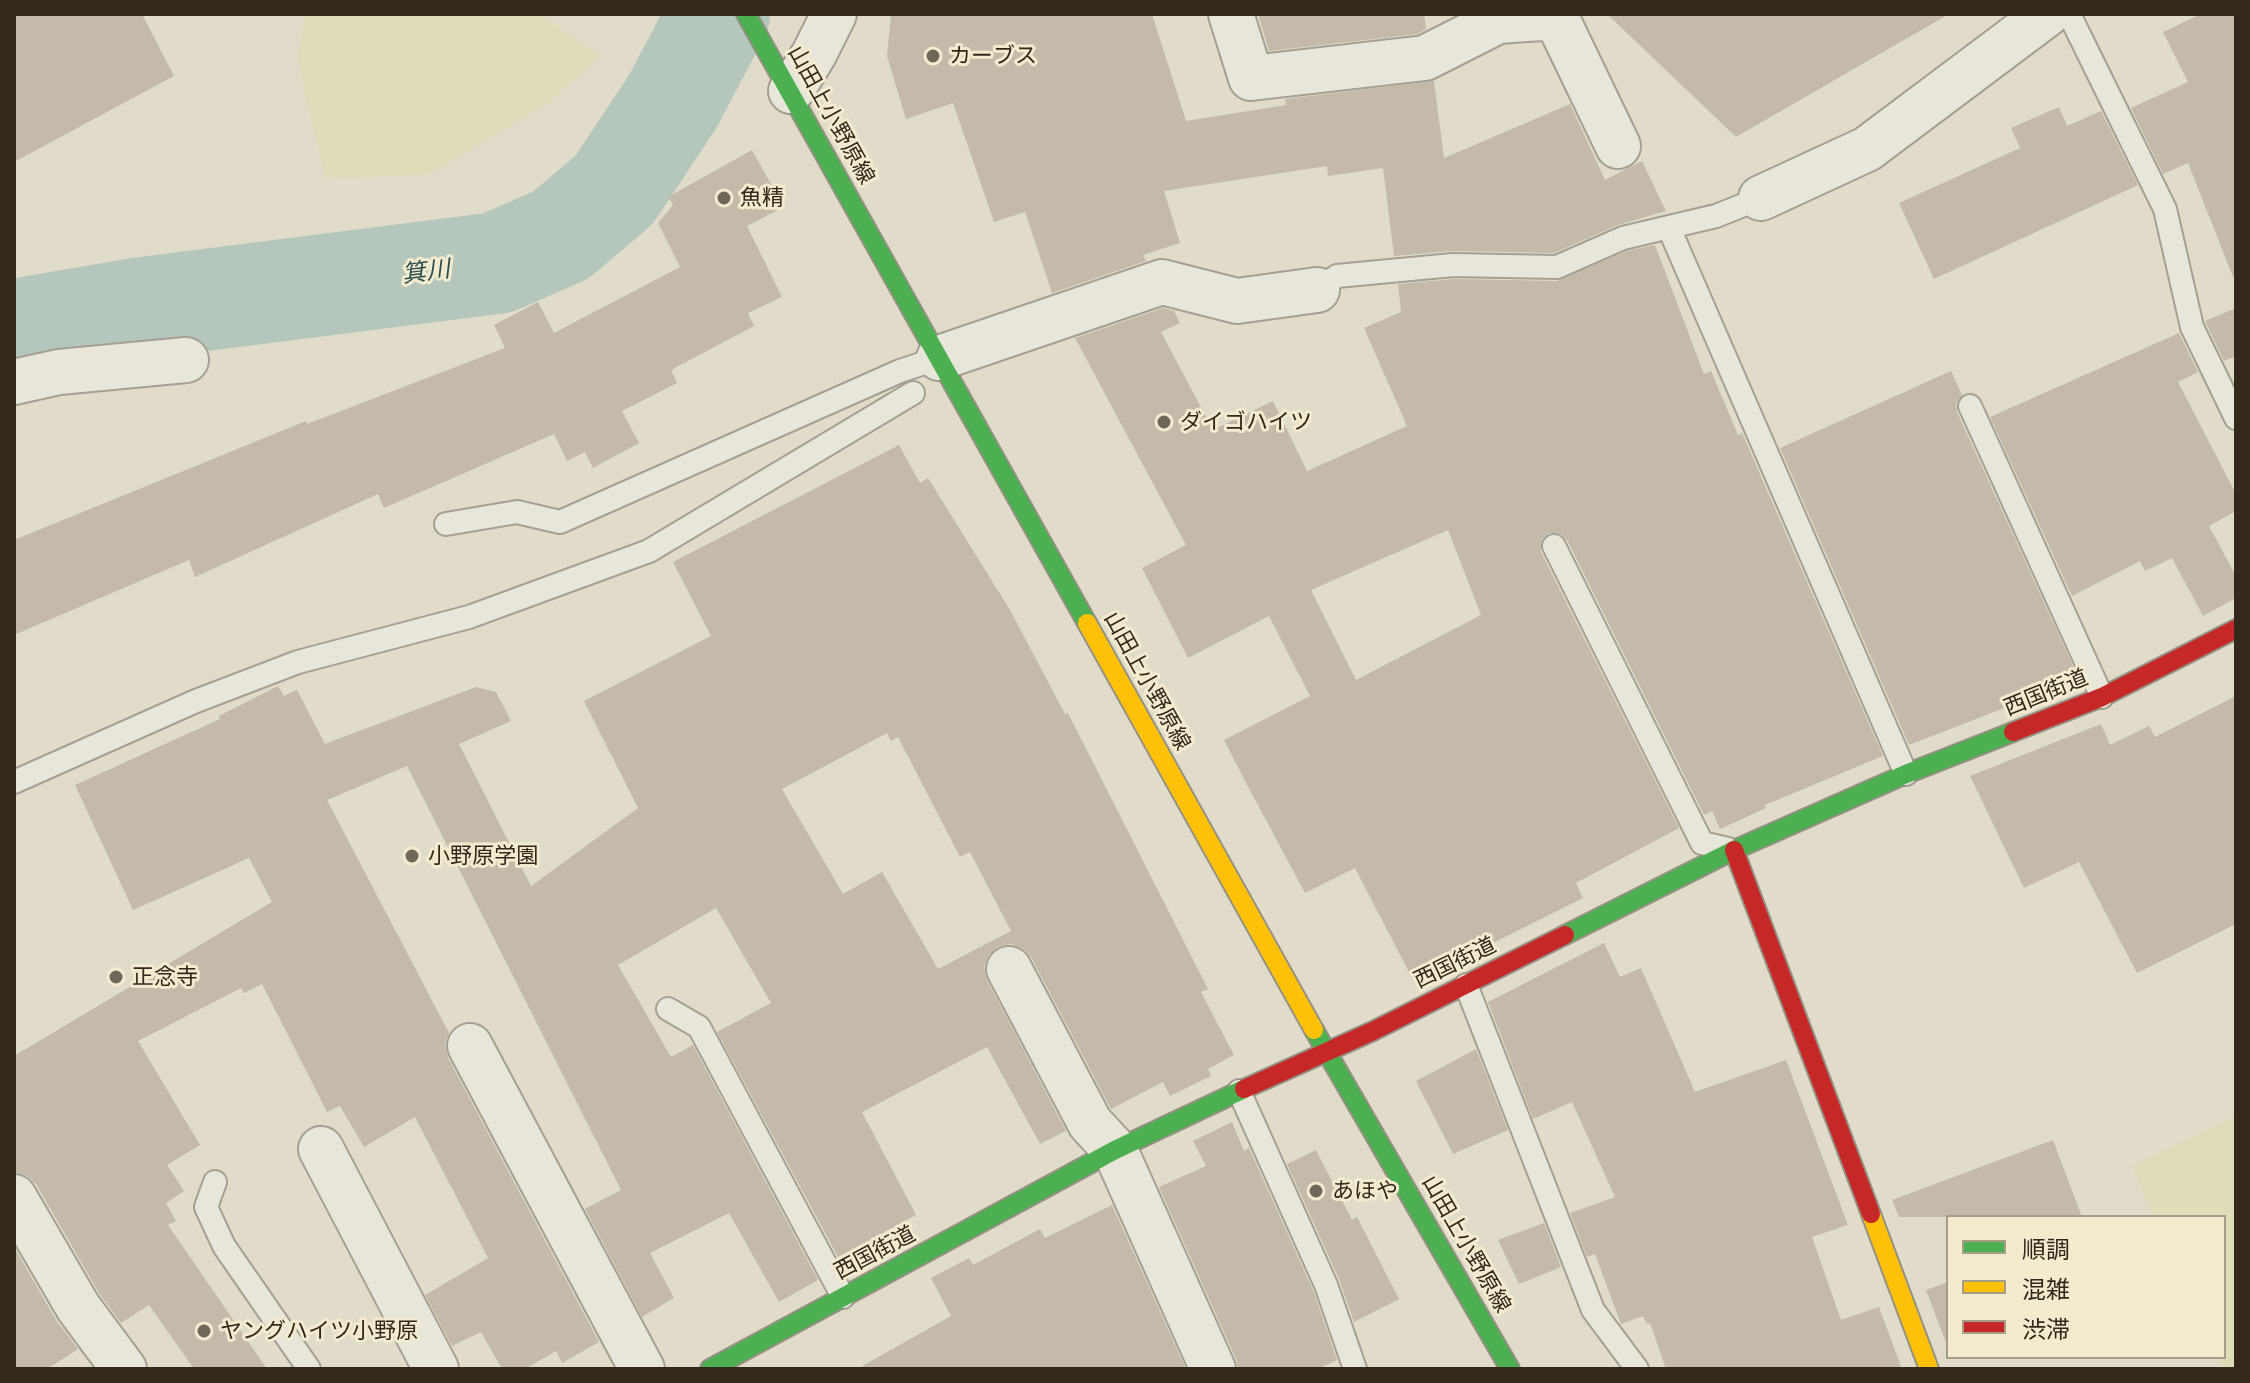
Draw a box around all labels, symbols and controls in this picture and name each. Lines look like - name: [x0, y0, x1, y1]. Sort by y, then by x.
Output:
- street label: 山田上小野原線: [782, 41, 880, 189]
- place label: カーブス: [949, 43, 1037, 69]
- marker: カーブス: [924, 47, 942, 65]
- place label: 魚精: [740, 185, 784, 211]
- marker: 魚精: [715, 189, 733, 207]
- water label: 箕川: [400, 255, 452, 289]
- place label: ダイゴハイツ: [1180, 409, 1312, 435]
- marker: ダイゴハイツ: [1155, 413, 1173, 431]
- street label: 山田上小野原線: [1098, 607, 1196, 755]
- street label: 西国街道: [2000, 664, 2092, 722]
- place label: 小野原学園: [428, 843, 538, 869]
- marker: 小野原学園: [403, 847, 421, 865]
- street label: 西国街道: [1410, 932, 1500, 994]
- place label: 正念寺: [132, 964, 198, 990]
- marker: 正念寺: [107, 968, 125, 986]
- street label: 山田上小野原線: [1416, 1171, 1516, 1317]
- place label: あほや: [1332, 1178, 1398, 1204]
- marker: あほや: [1307, 1182, 1325, 1200]
- legend: [1946, 1215, 2226, 1359]
- street label: 西国街道: [830, 1221, 920, 1285]
- text: 順調: [2022, 1236, 2070, 1263]
- text: 混雑: [2022, 1276, 2070, 1303]
- text: 渋滞: [2022, 1316, 2070, 1343]
- place label: ヤングハイツ小野原: [220, 1318, 418, 1344]
- marker: ヤングハイツ小野原: [195, 1322, 213, 1340]

